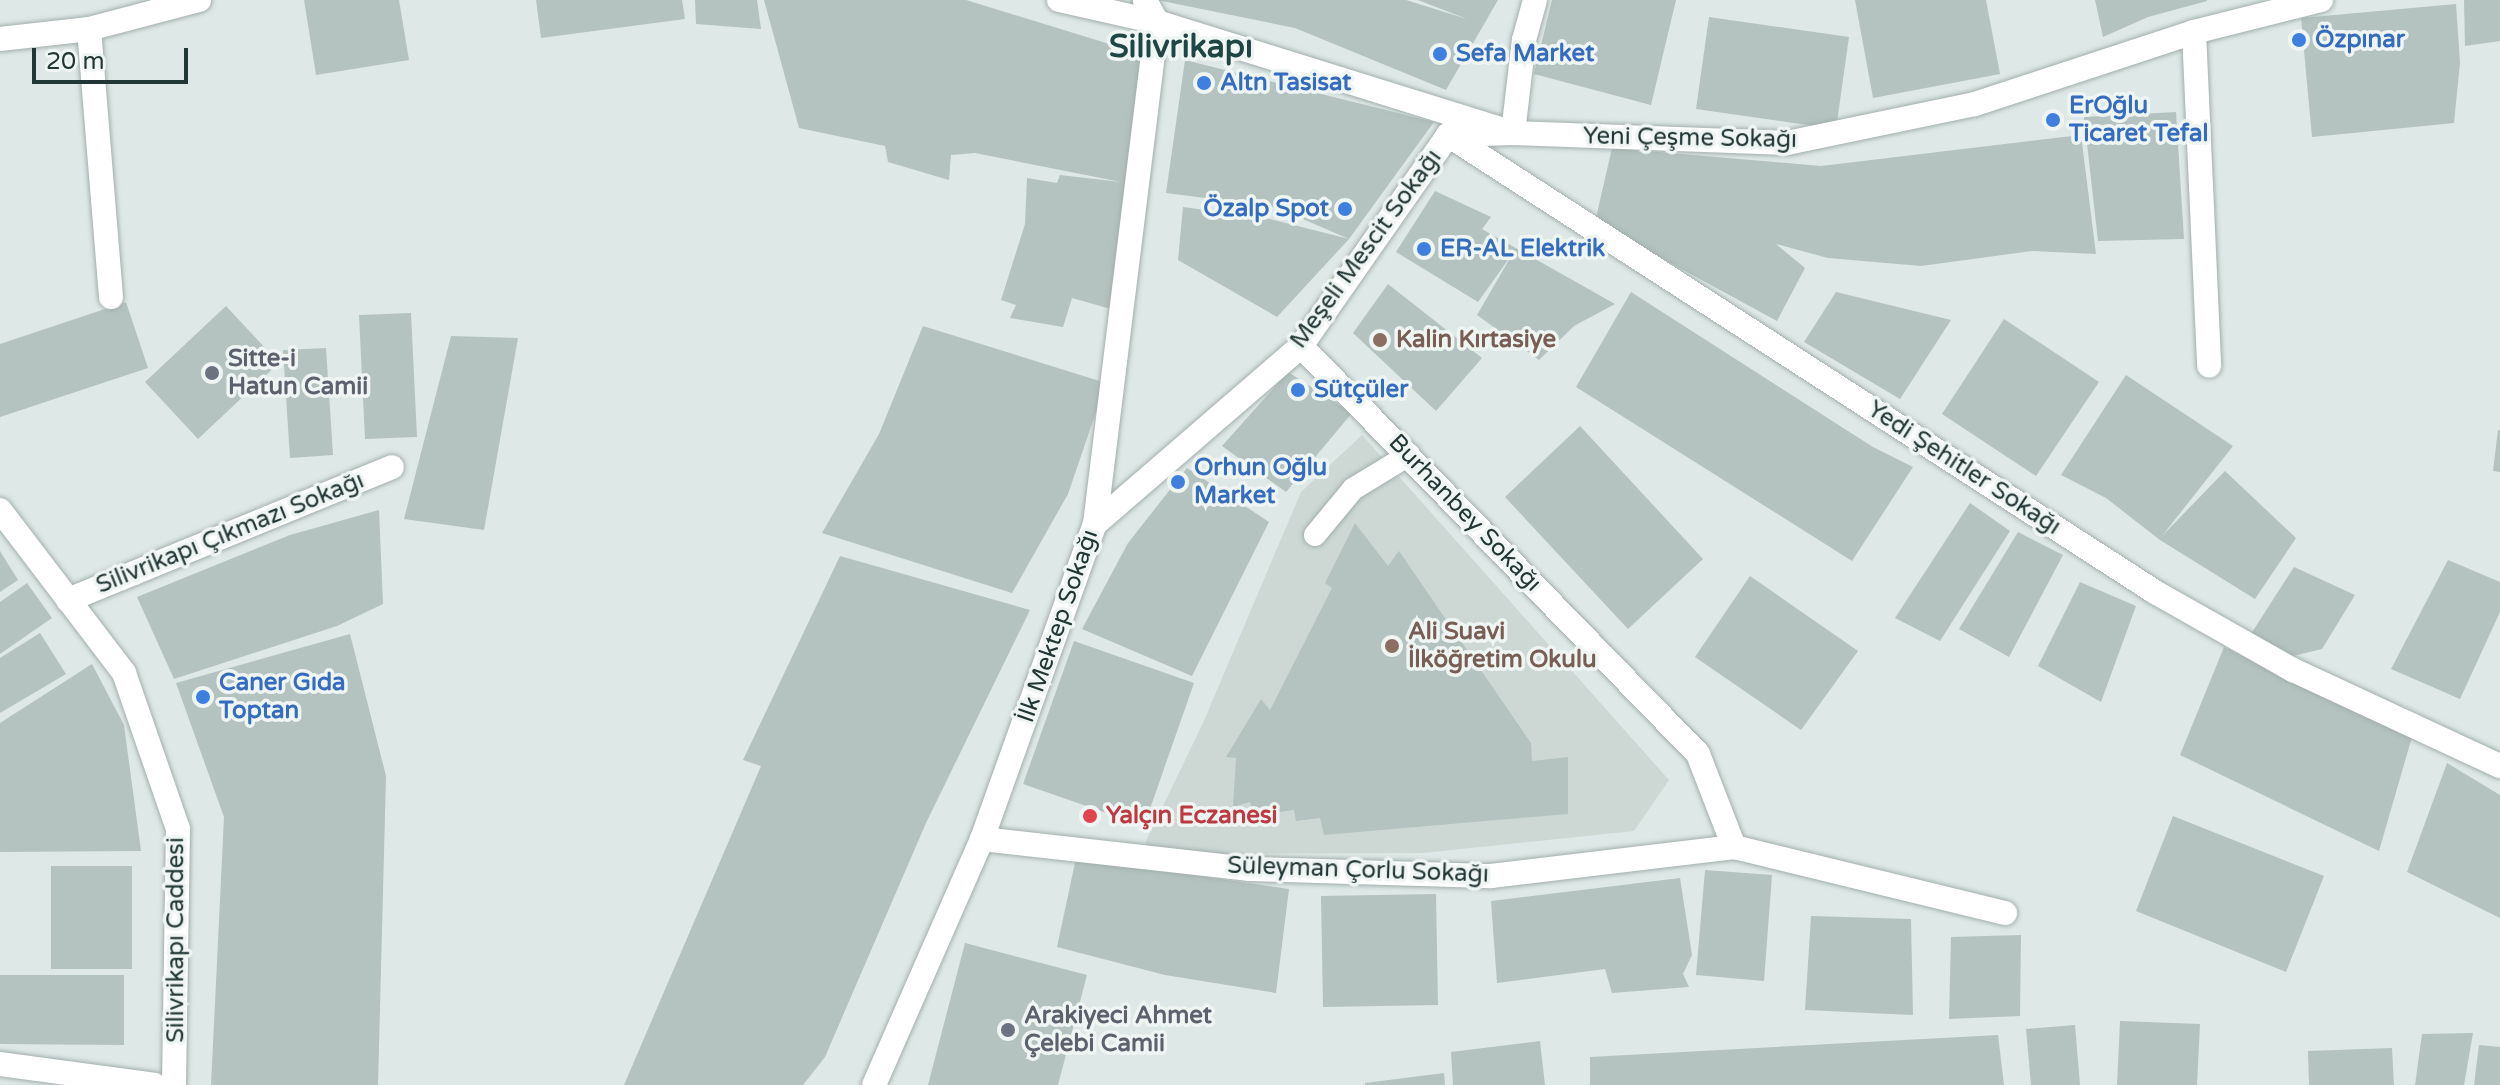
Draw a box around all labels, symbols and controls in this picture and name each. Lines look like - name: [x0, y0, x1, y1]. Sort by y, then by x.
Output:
- place label: Özpınar: [2315, 26, 2405, 54]
- district label: Silivrikapı: [1109, 28, 1253, 66]
- marker: Özpınar: [2290, 31, 2308, 49]
- scale bar: [36, 32, 192, 82]
- place label: Sefa Market: [1456, 40, 1594, 68]
- marker: Sefa Market: [1431, 45, 1449, 63]
- text: 20 m: [46, 47, 104, 76]
- place label: Altn Tasisat: [1220, 69, 1351, 97]
- marker: Altn Tasisat: [1195, 74, 1213, 92]
- place label: ErOğlu Ticaret Tefal: [2069, 92, 2208, 148]
- marker: ErOğlu Ticaret Tefal: [2044, 111, 2062, 129]
- street label: Yeni Çeşme Sokağı: [1583, 122, 1797, 154]
- street label: Meşeli Mescit Sokağı: [1284, 144, 1448, 354]
- place label: Özalp Spot: [1203, 195, 1329, 223]
- marker: Özalp Spot: [1336, 200, 1354, 218]
- place label: ER-AL Elektrik: [1440, 235, 1605, 263]
- marker: ER-AL Elektrik: [1415, 240, 1433, 258]
- place label: Kalin Kırtasiye: [1396, 326, 1556, 354]
- marker: Kalin Kırtasiye: [1371, 331, 1389, 349]
- place label: Sitte-i Hatun Camii: [228, 345, 368, 401]
- marker: Sitte-i Hatun Camii: [203, 364, 221, 382]
- place label: Sütçüler: [1314, 376, 1408, 404]
- marker: Sütçüler: [1289, 381, 1307, 399]
- street label: Yedi Şehitler Sokağı: [1862, 395, 2066, 541]
- street label: Burhanbey Sokağı: [1383, 428, 1547, 598]
- place label: Orhun Oğlu Market: [1194, 454, 1327, 510]
- street label: Silivrikapı Çıkmazı Sokağı: [92, 466, 368, 600]
- marker: Orhun Oğlu Market: [1169, 473, 1187, 491]
- street label: İlk Mektep Sokağı: [1011, 526, 1105, 726]
- place label: Ali Suavi İlköğretim Okulu: [1408, 618, 1597, 674]
- marker: Ali Suavi İlköğretim Okulu: [1383, 637, 1401, 655]
- place label: Caner Gıda Toptan: [219, 669, 346, 725]
- marker: Caner Gıda Toptan: [194, 688, 212, 706]
- place label: Yalçın Eczanesi: [1106, 802, 1277, 830]
- marker: Yalçın Eczanesi: [1081, 807, 1099, 825]
- street label: Silivrikapı Caddesi: [162, 837, 190, 1043]
- street label: Süleyman Çorlu Sokağı: [1227, 851, 1489, 889]
- place label: Arakiyeci Ahmet Çelebi Camii: [1024, 1002, 1212, 1058]
- marker: Arakiyeci Ahmet Çelebi Camii: [999, 1021, 1017, 1039]

